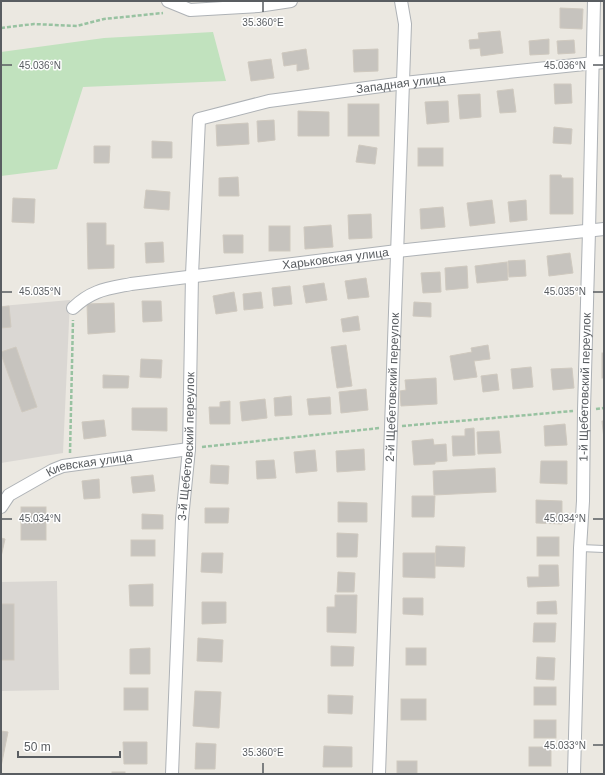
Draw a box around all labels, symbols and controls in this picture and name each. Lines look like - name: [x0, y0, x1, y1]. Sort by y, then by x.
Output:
- text: 35.360°E: [242, 17, 284, 28]
- text: 45.036°N: [19, 60, 61, 71]
- text: 45.036°N: [544, 60, 586, 71]
- street label: Западная улица: [355, 72, 447, 96]
- street label: Харьковская улица: [282, 245, 390, 272]
- text: 45.035°N: [19, 286, 61, 297]
- text: 45.035°N: [544, 286, 586, 297]
- street label: 2-й Щебетовский переулок: [383, 312, 402, 462]
- street label: 1-й Щебетовский переулок: [576, 312, 594, 462]
- street label: 3-й Щебетовский переулок: [175, 371, 197, 521]
- street label: Киевская улица: [44, 450, 134, 479]
- text: 45.034°N: [19, 513, 61, 524]
- text: 45.034°N: [544, 513, 586, 524]
- scale bar: [18, 733, 120, 759]
- text: 50 m: [24, 740, 51, 754]
- text: 45.033°N: [544, 740, 586, 751]
- text: 35.360°E: [242, 747, 284, 758]

